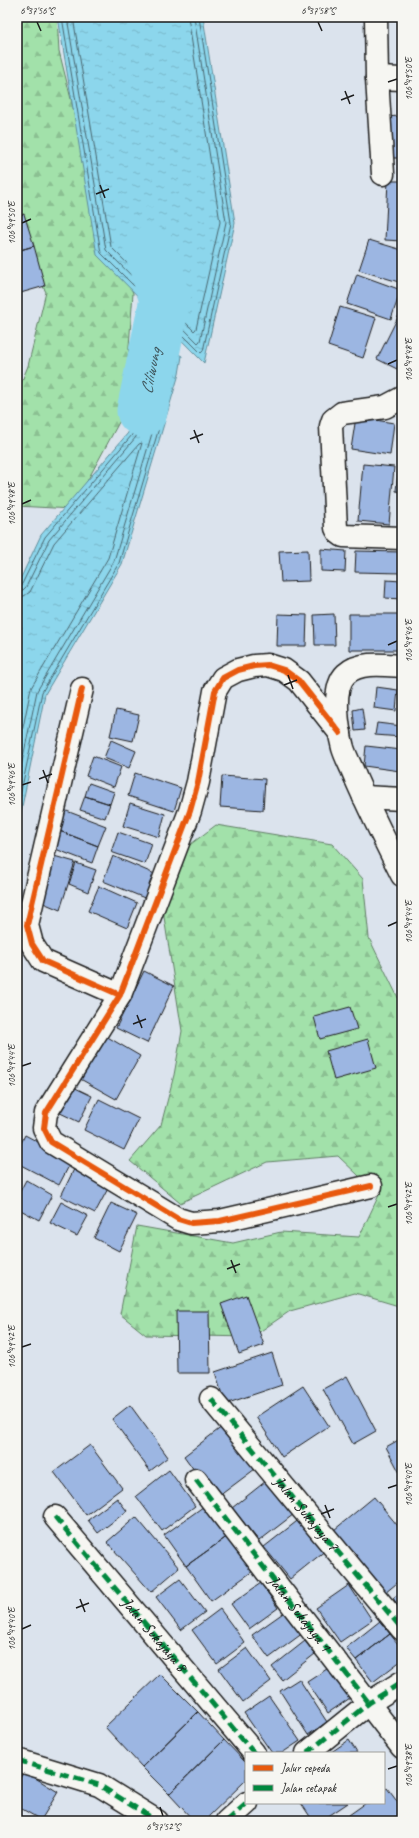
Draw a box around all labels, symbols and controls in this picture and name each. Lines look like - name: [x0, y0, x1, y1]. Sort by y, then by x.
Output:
- text: 6°37'56"S: [20, 4, 56, 17]
- text: 6°37'58"S: [301, 4, 337, 17]
- text: 106°49'50"E: [402, 56, 415, 101]
- text: 106°49'50"E: [5, 200, 18, 245]
- text: 106°49'48"E: [402, 337, 415, 382]
- water label: Ciliwung: [135, 344, 166, 396]
- text: 106°49'48"E: [5, 481, 18, 526]
- text: 106°49'46"E: [402, 618, 415, 663]
- text: 106°49'46"E: [5, 762, 18, 807]
- text: 106°49'44"E: [402, 899, 415, 944]
- text: 106°49'44"E: [5, 1043, 18, 1088]
- text: 106°49'42"E: [402, 1181, 415, 1226]
- text: 106°49'42"E: [5, 1324, 18, 1369]
- text: 106°49'40"E: [402, 1462, 415, 1507]
- street label: Jalan Sukajaya 7: [269, 1471, 344, 1556]
- street label: Jalan Sukajaya 1: [263, 1571, 336, 1656]
- street label: Jalan Sukajaya 8: [117, 1593, 193, 1677]
- text: 106°49'40"E: [5, 1606, 18, 1651]
- text: 106°49'38"E: [402, 1743, 415, 1788]
- legend: [245, 1752, 385, 1804]
- text: Jalur sepeda: [280, 1760, 331, 1776]
- text: Jalan setapak: [280, 1780, 337, 1796]
- text: 6°37'52"S: [146, 1820, 182, 1833]

